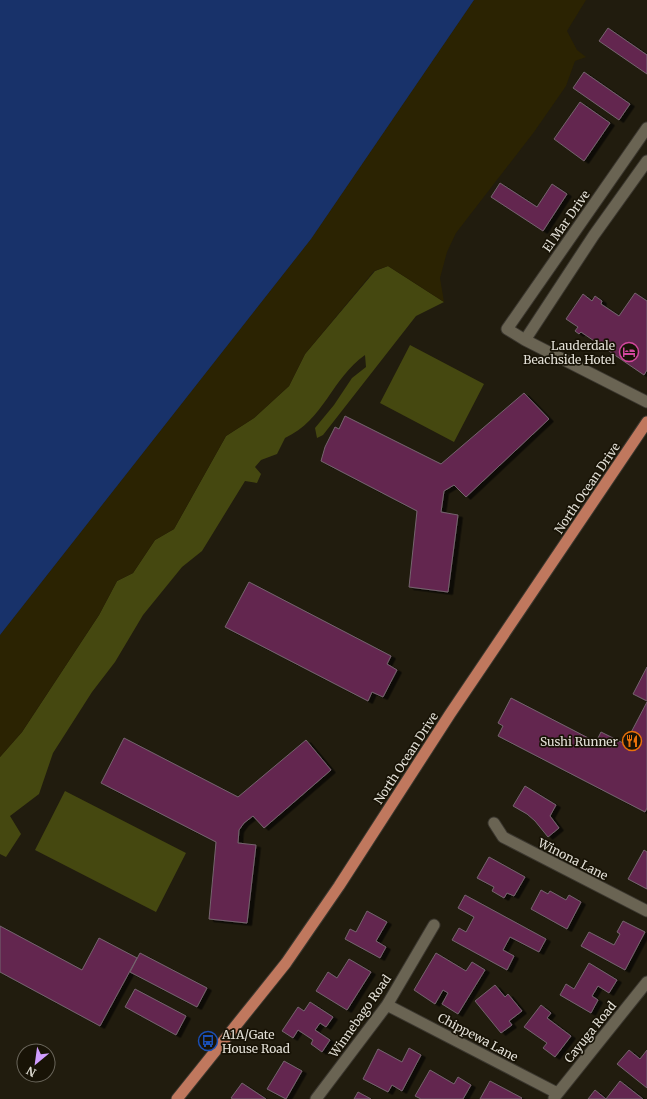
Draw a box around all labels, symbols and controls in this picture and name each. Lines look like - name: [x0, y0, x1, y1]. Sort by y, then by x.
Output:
- street label: El Mar Drive: [539, 187, 593, 255]
- place label: Lauderdale Beachside Hotel: [523, 338, 615, 367]
- hotel icon: Lauderdale Beachside Hotel: [618, 341, 640, 363]
- street label: North Ocean Drive: [551, 440, 623, 536]
- street label: North Ocean Drive: [371, 709, 441, 807]
- restaurant icon: Sushi Runner: [621, 730, 643, 752]
- place label: Sushi Runner: [540, 734, 619, 749]
- street label: Winona Lane: [535, 835, 610, 883]
- street label: Winnebago Road: [325, 972, 394, 1061]
- street label: Cayuga Road: [561, 998, 619, 1066]
- street label: Chippewa Lane: [435, 1010, 521, 1064]
- place label: A1A/Gate House Road: [221, 1027, 290, 1056]
- bus stop icon: A1A/Gate House Road: [197, 1030, 219, 1052]
- north arrow: [16, 1043, 56, 1083]
- text: N: [24, 1063, 38, 1080]

